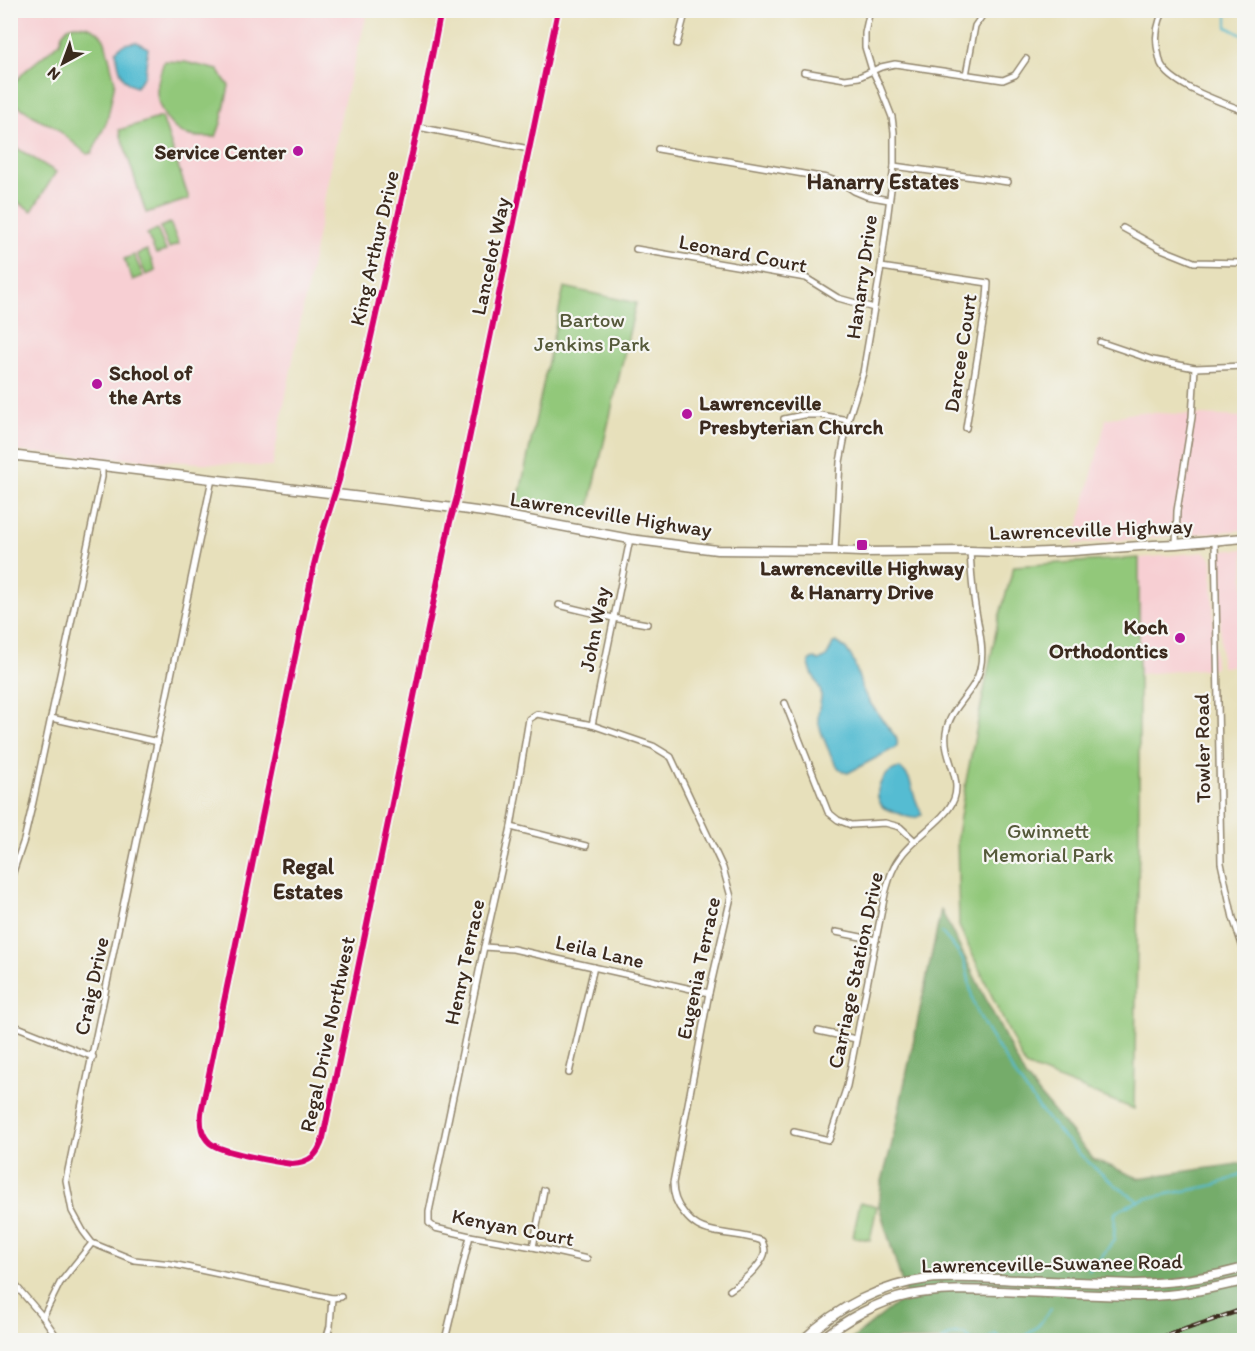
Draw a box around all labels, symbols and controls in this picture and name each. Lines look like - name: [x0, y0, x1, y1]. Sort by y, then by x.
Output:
- north arrow: [33, 33, 93, 93]
- text: N: [43, 63, 64, 85]
- place label: Service Center: [154, 139, 287, 164]
- marker: Service Center: [291, 144, 305, 158]
- street label: King Arthur Drive: [344, 168, 404, 328]
- district label: Hanarry Estates: [807, 168, 959, 195]
- street label: Lancelot Way: [465, 194, 515, 317]
- street label: Hanarry Drive: [840, 213, 882, 341]
- street label: Leonard Court: [677, 228, 809, 278]
- street label: Darcee Court: [938, 292, 982, 414]
- park label: Bartow Jenkins Park: [534, 307, 650, 356]
- place label: School of the Arts: [109, 360, 193, 409]
- marker: School of the Arts: [90, 377, 104, 391]
- place label: Lawrenceville Presbyterian Church: [699, 390, 883, 440]
- marker: Lawrenceville Presbyterian Church: [680, 407, 694, 421]
- street label: Lawrenceville Highway: [508, 486, 714, 542]
- street label: Lawrenceville Highway: [989, 513, 1194, 545]
- marker: Lawrenceville Highway & Hanarry Drive: [855, 538, 869, 552]
- place label: Lawrenceville Highway & Hanarry Drive: [760, 555, 964, 605]
- street label: John Way: [574, 584, 614, 674]
- place label: Koch Orthodontics: [1049, 614, 1168, 663]
- marker: Koch Orthodontics: [1173, 631, 1187, 645]
- street label: Towler Road: [1189, 693, 1215, 803]
- park label: Gwinnett Memorial Park: [982, 818, 1114, 867]
- district label: Regal Estates: [273, 853, 343, 905]
- street label: Carriage Station Drive: [822, 869, 888, 1071]
- street label: Eugenia Terrace: [671, 895, 725, 1041]
- street label: Henry Terrace: [438, 897, 490, 1027]
- street label: Leila Lane: [553, 929, 647, 973]
- street label: Craig Drive: [68, 934, 114, 1038]
- street label: Regal Drive Northwest: [294, 934, 360, 1134]
- street label: Kenyan Court: [450, 1203, 576, 1251]
- street label: Lawrenceville-Suwanee Road: [921, 1248, 1183, 1278]

